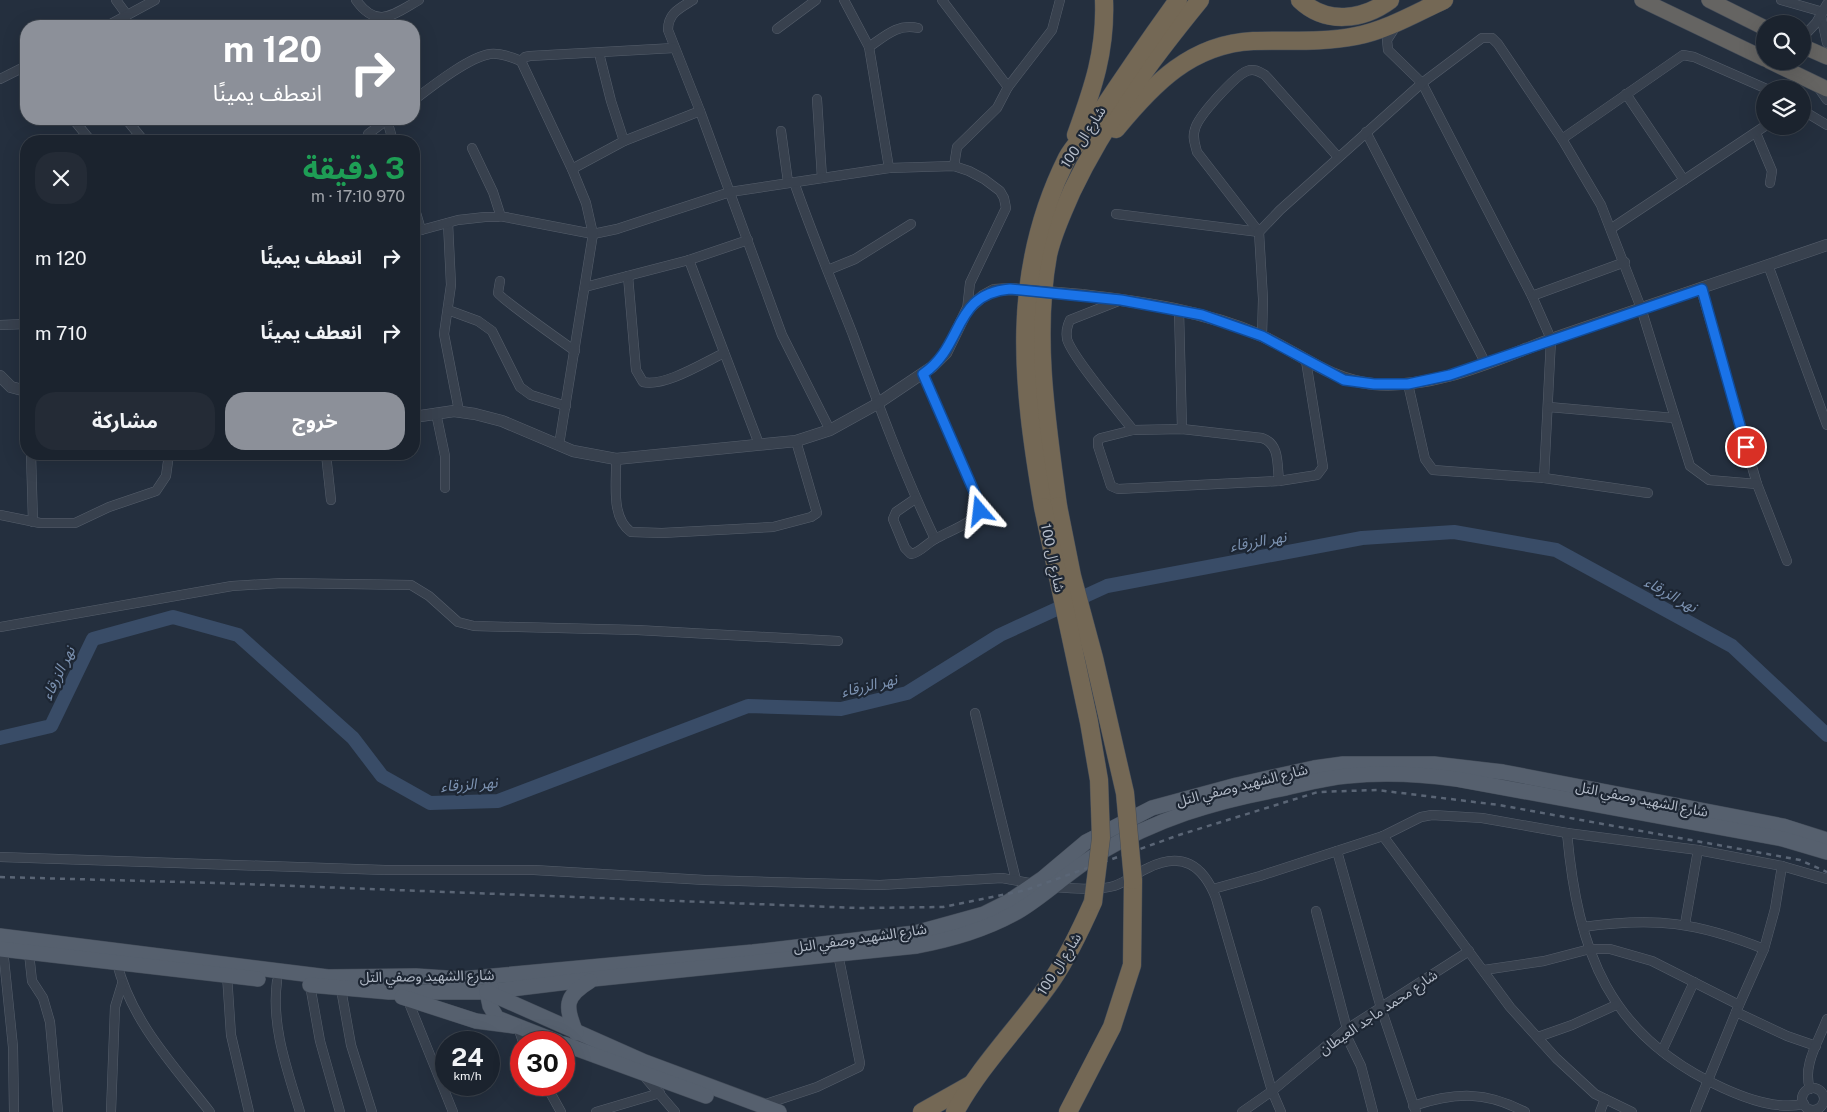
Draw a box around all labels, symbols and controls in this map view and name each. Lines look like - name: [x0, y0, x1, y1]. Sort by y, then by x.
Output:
- map controls: [1756, 15, 1811, 135]
- button: search: [1756, 15, 1811, 70]
- text: 120 m: [223, 29, 322, 70]
- icon: right: [340, 40, 405, 105]
- text: انعطف يمينًا: [213, 80, 322, 106]
- button: layers: [1756, 80, 1811, 135]
- street label: شارع ال 100: [1057, 103, 1111, 172]
- text: 3 دقيقة: [303, 150, 405, 186]
- button: close: [35, 152, 87, 204]
- text: 970 m · 17:10: [311, 187, 405, 206]
- icon: right: [377, 244, 405, 272]
- text: انعطف يمينًا: [261, 246, 362, 268]
- text: 120 m: [35, 247, 87, 269]
- icon: right: [377, 319, 405, 347]
- text: انعطف يمينًا: [261, 321, 362, 343]
- text: 710 m: [35, 322, 87, 344]
- button: مشاركة: [35, 392, 215, 450]
- button: خروج: [225, 392, 405, 450]
- pin: [1725, 426, 1767, 468]
- icon: arrive: [1732, 433, 1760, 461]
- position arrow: [953, 484, 1005, 536]
- street label: شارع ال 100: [1035, 522, 1068, 594]
- water label: نهر الزرقاء: [1228, 527, 1289, 555]
- water label: نهر الزرقاء: [1641, 573, 1702, 617]
- water label: نهر الزرقاء: [38, 642, 80, 703]
- water label: نهر الزرقاء: [839, 670, 901, 701]
- street label: شارع الشهيد وصفي التل: [1175, 761, 1310, 812]
- water label: نهر الزرقاء: [440, 773, 500, 795]
- street label: شارع الشهيد وصفي التل: [1574, 778, 1710, 823]
- street label: شارع الشهيد وصفي التل: [792, 921, 928, 959]
- street label: شارع ال 100: [1034, 930, 1087, 999]
- street label: شارع محمد ماجد العيطان: [1316, 966, 1442, 1060]
- street label: شارع الشهيد وصفي التل: [360, 967, 495, 988]
- speed limit sign: 30: [510, 1031, 575, 1096]
- text: 24: [451, 1042, 484, 1072]
- text: km/h: [453, 1069, 482, 1083]

